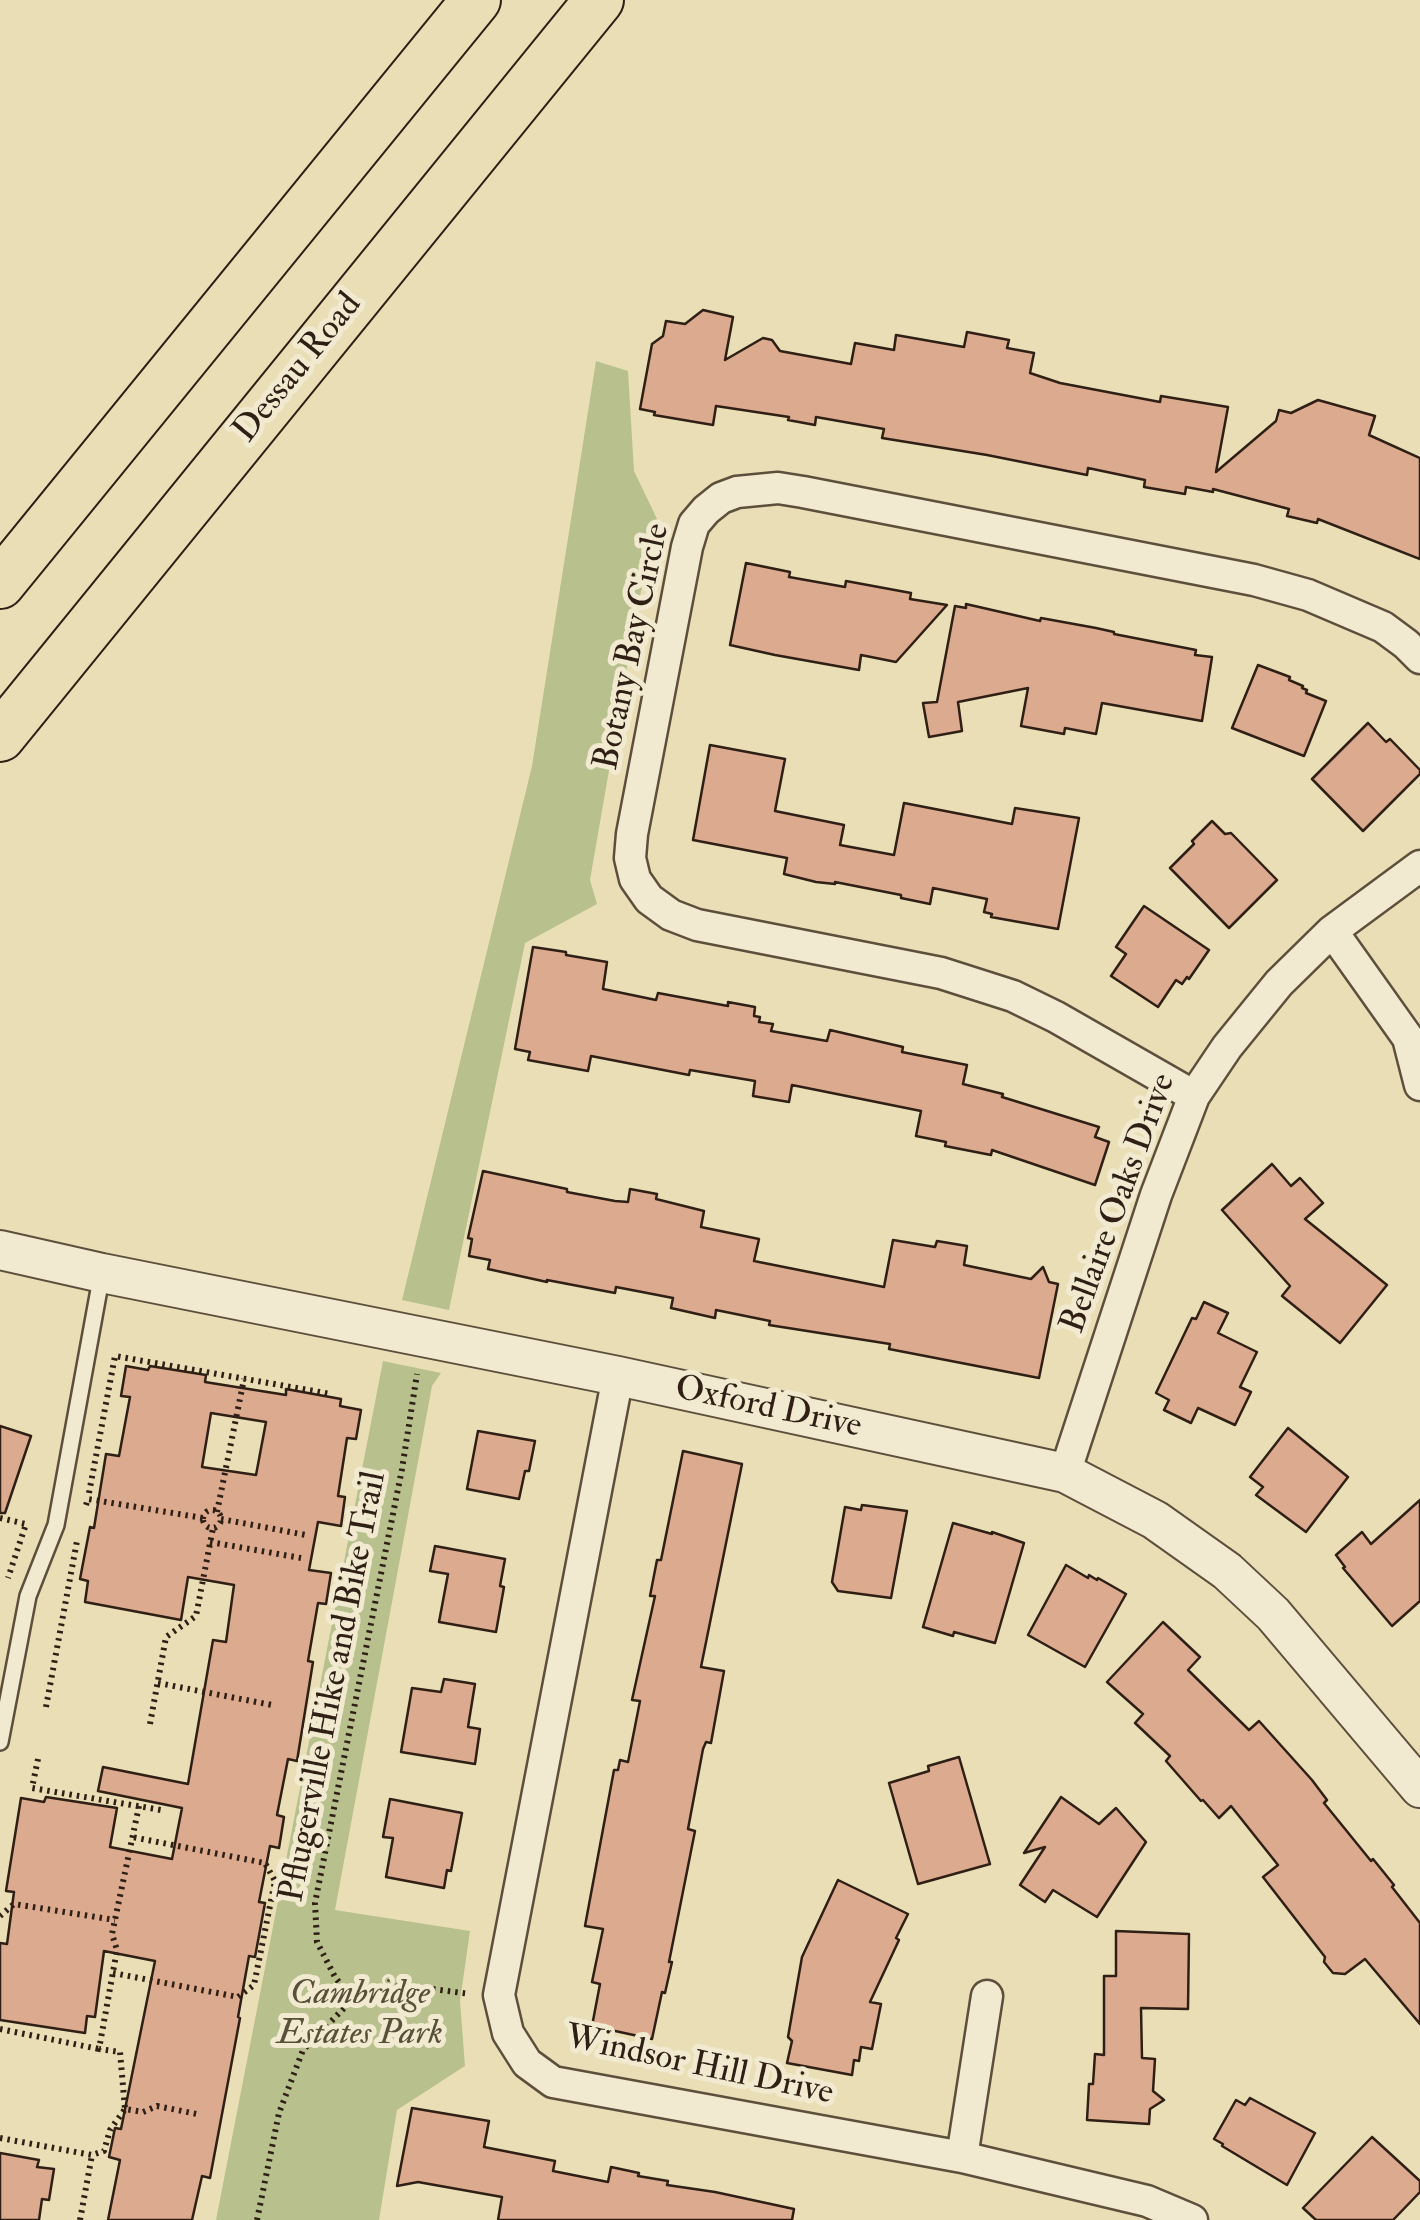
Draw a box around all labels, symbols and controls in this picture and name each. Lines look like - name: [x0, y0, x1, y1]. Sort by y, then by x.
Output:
- street label: Dessau Road: [226, 286, 372, 452]
- street label: Botany Bay Circle: [587, 520, 681, 774]
- street label: Bellaire Oaks Drive: [1054, 1069, 1186, 1339]
- street label: Oxford Drive: [671, 1369, 865, 1449]
- street label: Pflugerville Hike and Bike Trail: [273, 1468, 397, 1906]
- park label: Cambridge Estates Park: [277, 1974, 443, 2056]
- street label: Windsor Hill Drive: [561, 2018, 837, 2116]

